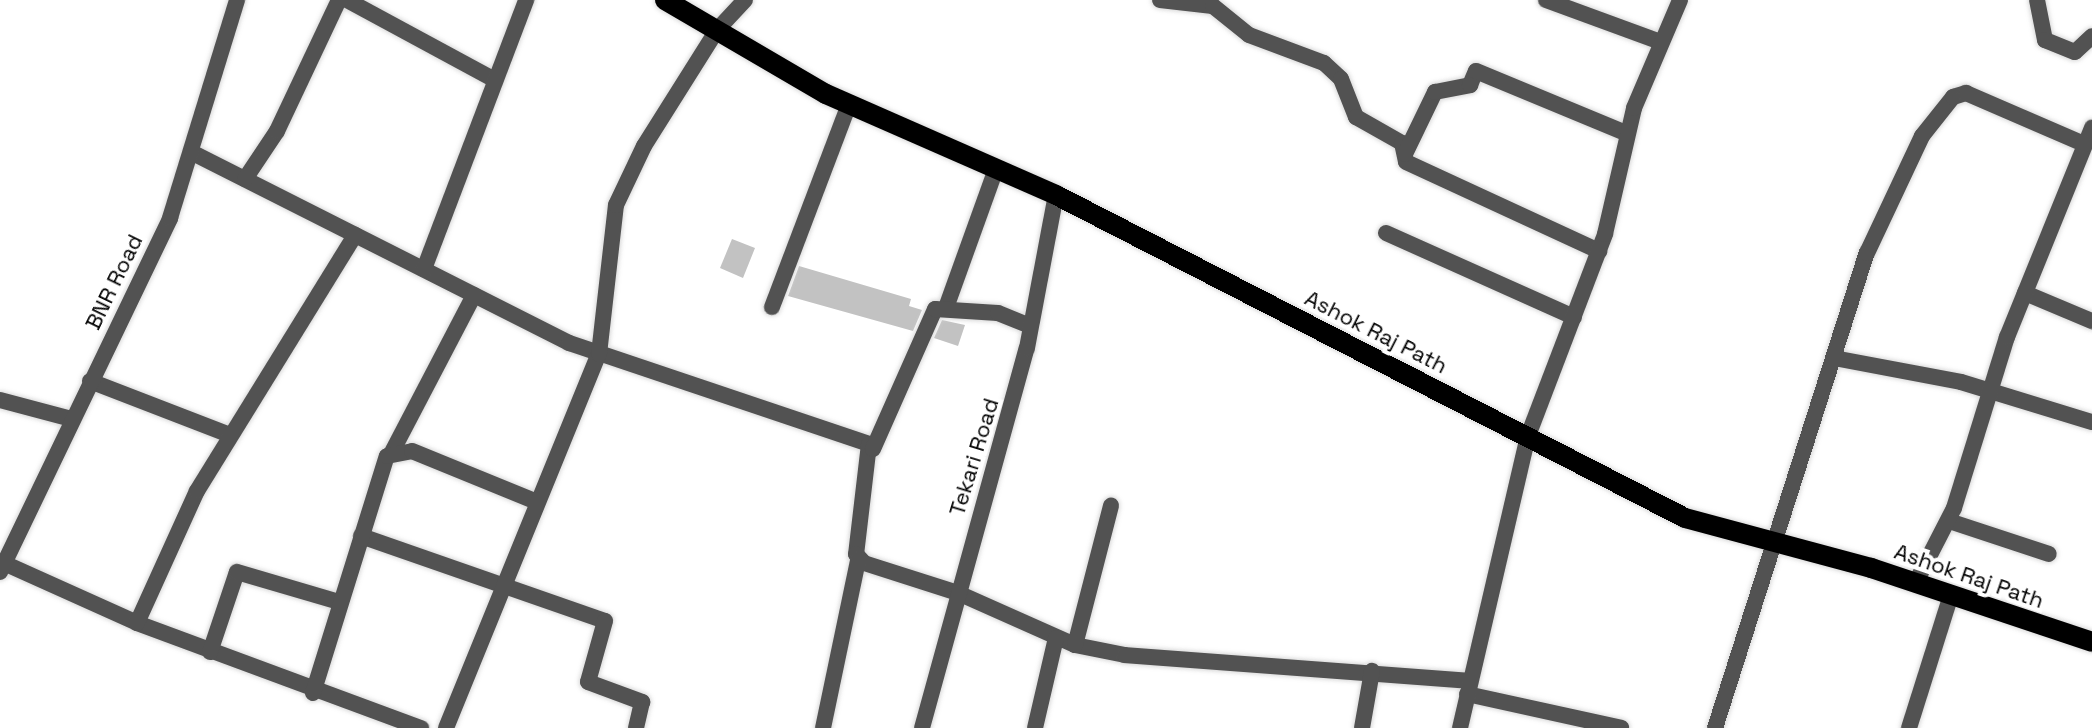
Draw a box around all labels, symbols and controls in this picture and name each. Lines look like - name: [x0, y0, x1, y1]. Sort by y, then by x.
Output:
- street label: BNR Road: [80, 230, 148, 334]
- street label: Ashok Raj Path: [1300, 285, 1452, 379]
- street label: Tekari Road: [944, 395, 1004, 519]
- street label: Ashok Raj Path: [1891, 538, 2047, 614]

